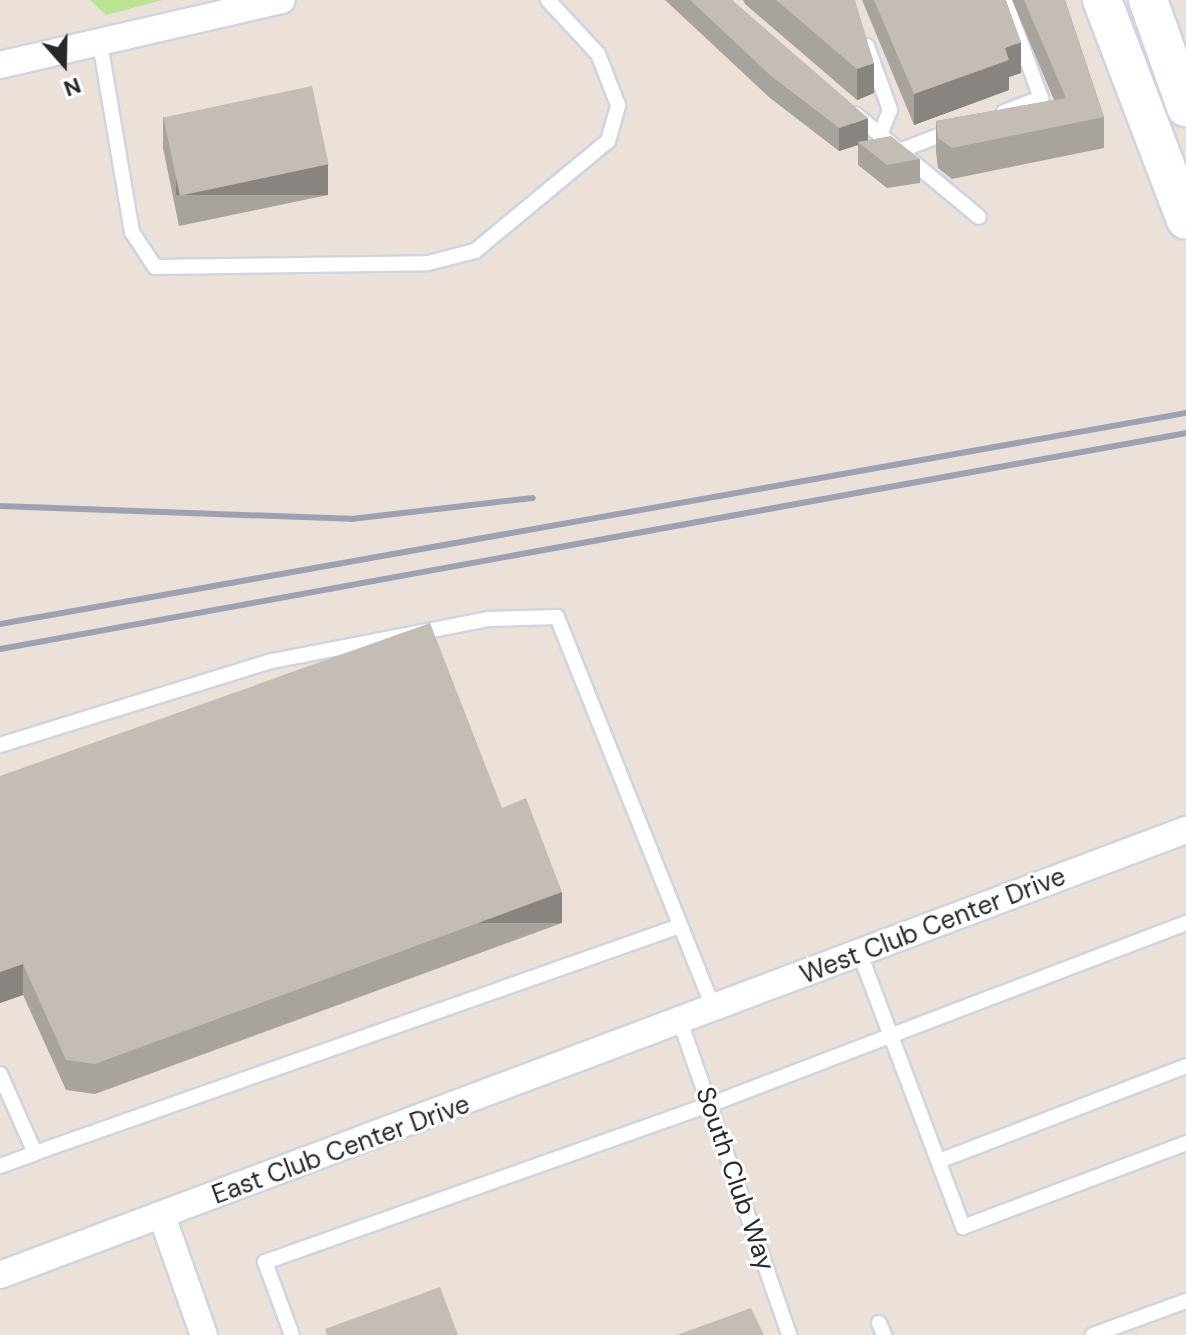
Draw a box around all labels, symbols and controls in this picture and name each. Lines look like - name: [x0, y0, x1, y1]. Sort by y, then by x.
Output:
- north arrow: [24, 24, 104, 104]
- text: N: [60, 71, 85, 103]
- street label: West Club Center Drive: [796, 861, 1070, 991]
- street label: South Club Way: [689, 1083, 781, 1275]
- street label: East Club Center Drive: [208, 1089, 474, 1211]

